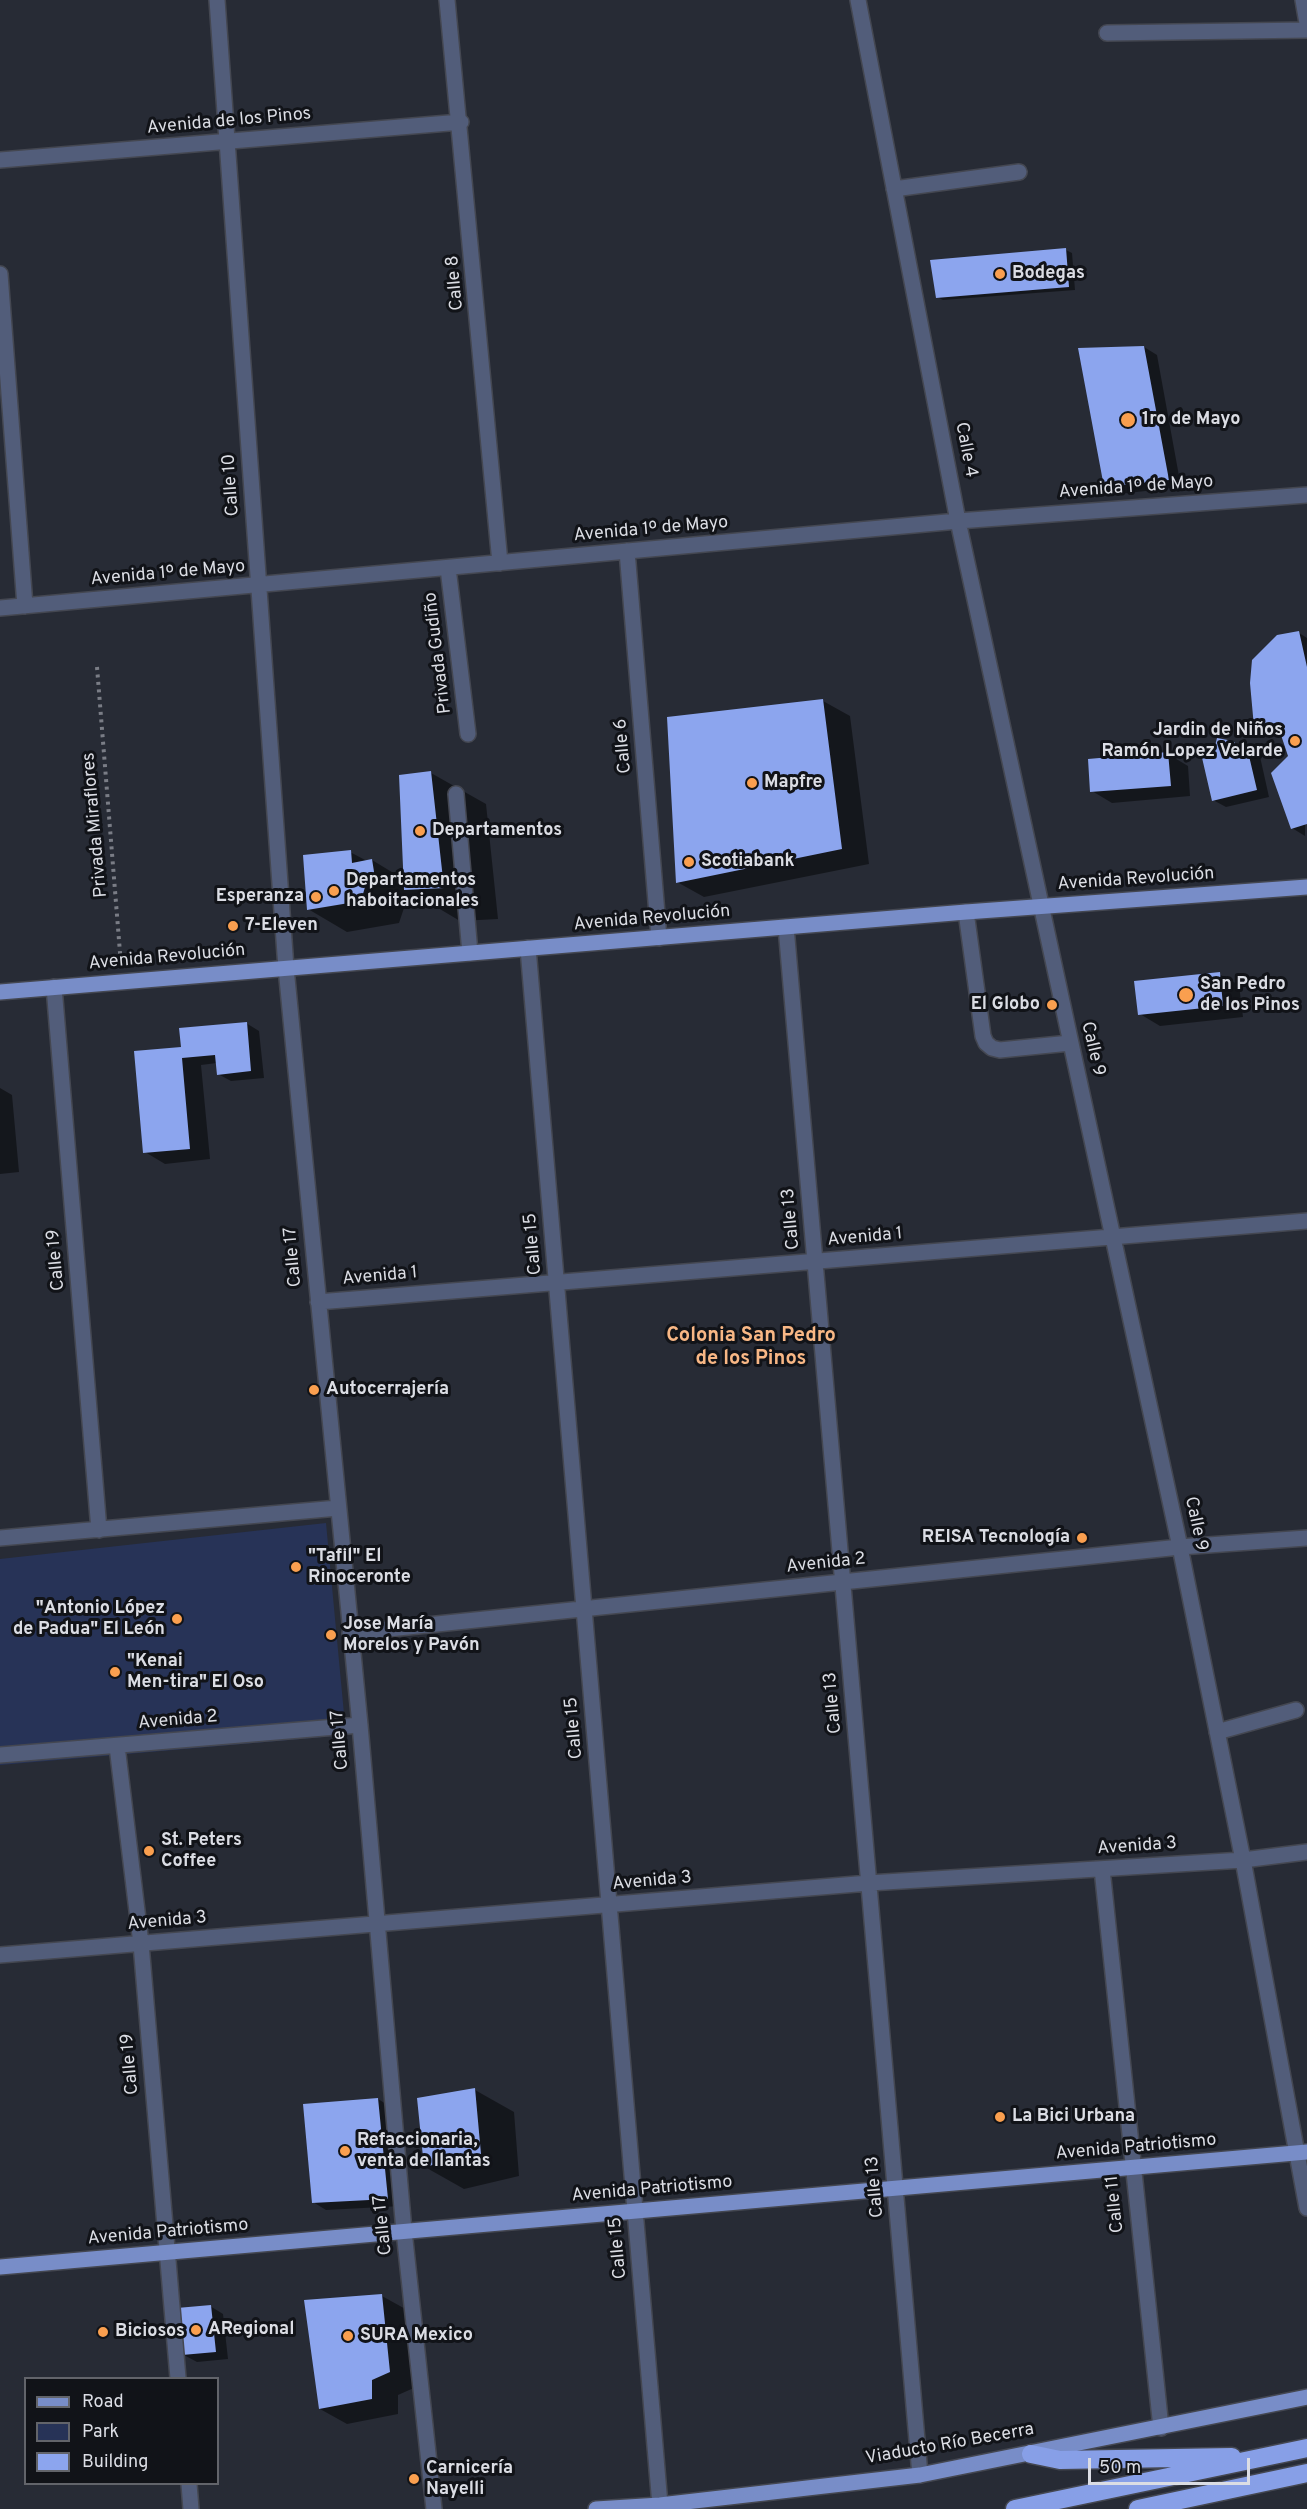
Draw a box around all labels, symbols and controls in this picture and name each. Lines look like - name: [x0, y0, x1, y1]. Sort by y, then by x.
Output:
- street label: Avenida de los Pinos: [146, 104, 312, 140]
- street label: Calle 8: [443, 254, 469, 312]
- place label: Bodegas: [1012, 263, 1085, 285]
- marker: Bodegas: [993, 267, 1007, 281]
- place label: 1ro de Mayo: [1142, 409, 1241, 431]
- marker: 1ro de Mayo: [1119, 411, 1137, 429]
- street label: Calle 4: [949, 421, 981, 479]
- street label: Calle 10: [219, 453, 245, 517]
- street label: Avenida 1º de Mayo: [1058, 472, 1214, 504]
- street label: Avenida 1º de Mayo: [573, 512, 729, 548]
- street label: Avenida 1º de Mayo: [90, 556, 246, 592]
- street label: Privada Gudiño: [421, 591, 457, 715]
- street label: Calle 6: [611, 718, 637, 774]
- place label: Jardin de Niños Ramón Lopez Velarde: [1101, 720, 1283, 762]
- marker: Jardin de Niños Ramón Lopez Velarde: [1288, 734, 1302, 748]
- street label: Privada Miraflores: [79, 752, 113, 898]
- place label: Mapfre: [764, 772, 823, 794]
- marker: Mapfre: [745, 776, 759, 790]
- place label: Departamentos: [432, 820, 562, 842]
- marker: Departamentos: [413, 824, 427, 838]
- place label: Scotiabank: [701, 851, 795, 873]
- marker: Scotiabank: [682, 855, 696, 869]
- street label: Avenida Revolución: [1057, 864, 1215, 896]
- place label: Departamentos haboitacionales: [346, 870, 479, 912]
- marker: Departamentos haboitacionales: [327, 884, 341, 898]
- place label: Esperanza: [216, 886, 304, 908]
- marker: Esperanza: [309, 890, 323, 904]
- street label: Avenida Revolución: [573, 901, 731, 937]
- place label: 7-Eleven: [245, 915, 318, 937]
- marker: 7-Eleven: [226, 919, 240, 933]
- street label: Avenida Revolución: [88, 940, 246, 976]
- place label: San Pedro de los Pinos: [1200, 974, 1300, 1016]
- marker: San Pedro de los Pinos: [1177, 986, 1195, 1004]
- place label: El Globo: [971, 994, 1040, 1016]
- marker: El Globo: [1045, 998, 1059, 1012]
- street label: Calle 9: [1075, 1020, 1109, 1078]
- street label: Calle 13: [779, 1187, 805, 1251]
- street label: Calle 15: [521, 1212, 547, 1276]
- street label: Avenida 1: [826, 1224, 904, 1252]
- street label: Calle 17: [281, 1226, 307, 1288]
- street label: Calle 19: [44, 1228, 70, 1292]
- street label: Avenida 1: [341, 1263, 419, 1291]
- district label: Colonia San Pedro de los Pinos: [666, 1325, 836, 1372]
- place label: Autocerrajería: [326, 1379, 449, 1401]
- marker: Autocerrajería: [307, 1383, 321, 1397]
- street label: Calle 9: [1179, 1495, 1211, 1553]
- place label: REISA Tecnología: [922, 1527, 1070, 1549]
- marker: REISA Tecnología: [1075, 1531, 1089, 1545]
- place label: "Tafil" El Rinoceronte: [308, 1546, 411, 1588]
- street label: Avenida 2: [785, 1549, 867, 1579]
- marker: "Tafil" El Rinoceronte: [289, 1560, 303, 1574]
- place label: "Antonio López de Padua" El León: [13, 1598, 165, 1640]
- marker: "Antonio López de Padua" El León: [170, 1612, 184, 1626]
- place label: Jose María Morelos y Pavón: [343, 1614, 480, 1656]
- marker: Jose María Morelos y Pavón: [324, 1628, 338, 1642]
- place label: "Kenai Men-tira" El Oso: [127, 1651, 264, 1694]
- marker: "Kenai Men-tira" El Oso: [108, 1665, 122, 1679]
- street label: Calle 13: [821, 1671, 847, 1735]
- street label: Calle 15: [562, 1696, 588, 1760]
- street label: Avenida 2: [137, 1707, 219, 1735]
- street label: Calle 17: [328, 1709, 354, 1771]
- place label: St. Peters Coffee: [161, 1830, 242, 1872]
- street label: Avenida 3: [1097, 1833, 1177, 1861]
- marker: St. Peters Coffee: [142, 1844, 156, 1858]
- street label: Avenida 3: [611, 1868, 693, 1896]
- street label: Avenida 3: [126, 1908, 208, 1936]
- street label: Calle 19: [118, 2032, 144, 2096]
- place label: La Bici Urbana: [1012, 2106, 1135, 2128]
- marker: La Bici Urbana: [993, 2110, 1007, 2124]
- place label: Refaccionaria, venta de llantas: [357, 2130, 491, 2172]
- street label: Avenida Patriotismo: [1055, 2130, 1217, 2166]
- marker: Refaccionaria, venta de llantas: [338, 2144, 352, 2158]
- street label: Calle 13: [863, 2155, 889, 2219]
- street label: Avenida Patriotismo: [571, 2172, 733, 2208]
- street label: Calle 11: [1102, 2174, 1130, 2234]
- street label: Calle 17: [370, 2194, 398, 2256]
- street label: Avenida Patriotismo: [87, 2215, 249, 2251]
- street label: Calle 15: [606, 2216, 632, 2280]
- place label: ARegional: [208, 2319, 294, 2341]
- place label: Biciosos: [115, 2321, 185, 2343]
- marker: ARegional: [189, 2323, 203, 2337]
- marker: Biciosos: [96, 2325, 110, 2339]
- place label: SURA Mexico: [360, 2325, 473, 2347]
- marker: SURA Mexico: [341, 2329, 355, 2343]
- legend: [24, 2377, 219, 2485]
- text: Road: [82, 2391, 124, 2414]
- street label: Viaducto Río Becerra: [864, 2420, 1036, 2470]
- text: Park: [82, 2421, 119, 2444]
- scale bar: [1091, 2446, 1253, 2484]
- text: Building: [82, 2451, 148, 2474]
- text: 50 m: [1099, 2457, 1141, 2480]
- place label: Carnicería Nayelli: [426, 2458, 513, 2500]
- marker: Carnicería Nayelli: [407, 2472, 421, 2486]

